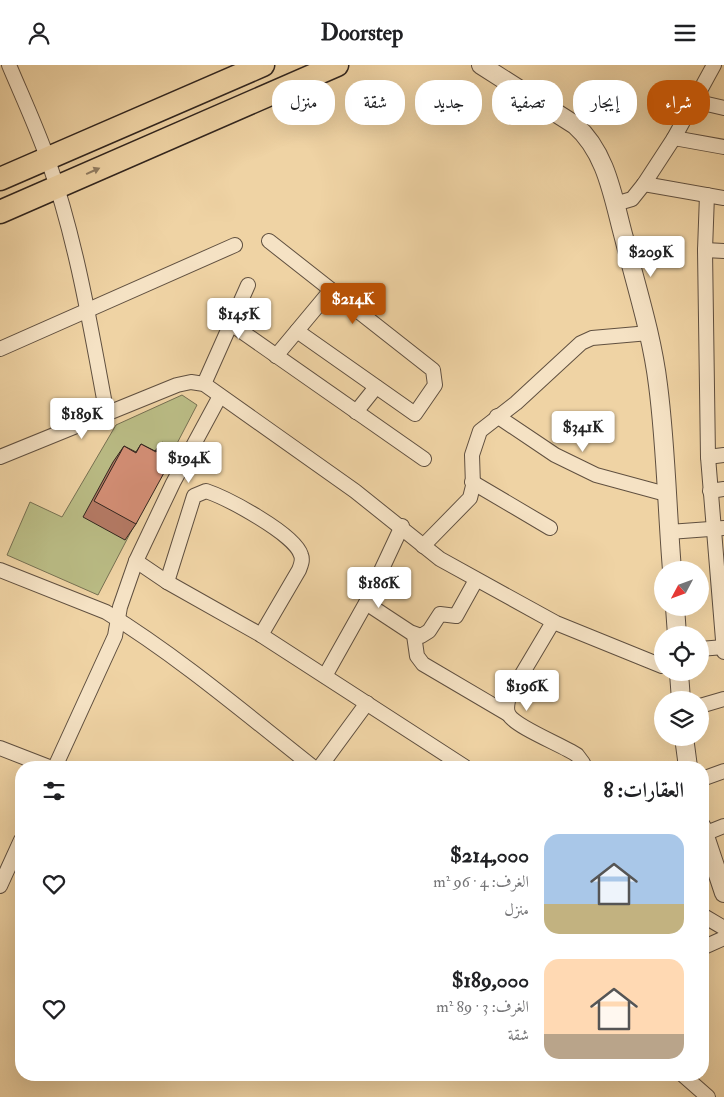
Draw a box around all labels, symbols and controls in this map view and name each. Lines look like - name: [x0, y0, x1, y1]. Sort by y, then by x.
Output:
- icon: person: [25, 19, 53, 47]
- text: Doorstep: [321, 19, 403, 47]
- icon: menu: [671, 19, 699, 47]
- chip: منزل: [272, 80, 335, 125]
- chip: شقة: [345, 80, 405, 125]
- chip: جديد: [415, 80, 482, 125]
- chip: تصفية: [492, 80, 563, 125]
- chip: إيجار: [573, 80, 637, 125]
- chip: شراء: [647, 80, 710, 125]
- one-way arrow: [86, 167, 100, 175]
- pin: $209K: [616, 235, 686, 278]
- text: $209K: [629, 242, 673, 262]
- pin: $214K: [318, 283, 388, 325]
- text: $214K: [332, 289, 374, 309]
- pin: $145K: [204, 297, 274, 340]
- text: $145K: [218, 304, 260, 324]
- pin: $189K: [47, 397, 117, 440]
- text: $189K: [61, 404, 103, 424]
- pin: $341K: [548, 411, 618, 453]
- text: $341K: [563, 417, 603, 437]
- pin: $194K: [154, 441, 224, 484]
- text: $194K: [168, 448, 210, 468]
- north arrow: [654, 561, 709, 616]
- map controls: [654, 561, 709, 746]
- pin: $186K: [344, 567, 414, 609]
- text: $186K: [358, 573, 400, 593]
- button: locate: [654, 626, 709, 681]
- pin: $196K: [492, 669, 562, 712]
- text: $196K: [506, 676, 548, 696]
- button: layers: [654, 691, 709, 746]
- icon: filters: [40, 777, 68, 805]
- text: العقارات: 8: [603, 777, 684, 804]
- text: $214,000: [450, 842, 529, 869]
- icon: home: [584, 854, 644, 914]
- icon: heart: [40, 870, 68, 898]
- text: الغرف: 4 · 96 m²: [433, 872, 529, 892]
- text: منزل: [504, 900, 529, 920]
- text: $189,000: [452, 967, 529, 994]
- icon: home: [584, 979, 644, 1039]
- icon: heart: [40, 995, 68, 1023]
- text: الغرف: 3 · 89 m²: [436, 997, 529, 1017]
- text: شقة: [508, 1025, 529, 1045]

